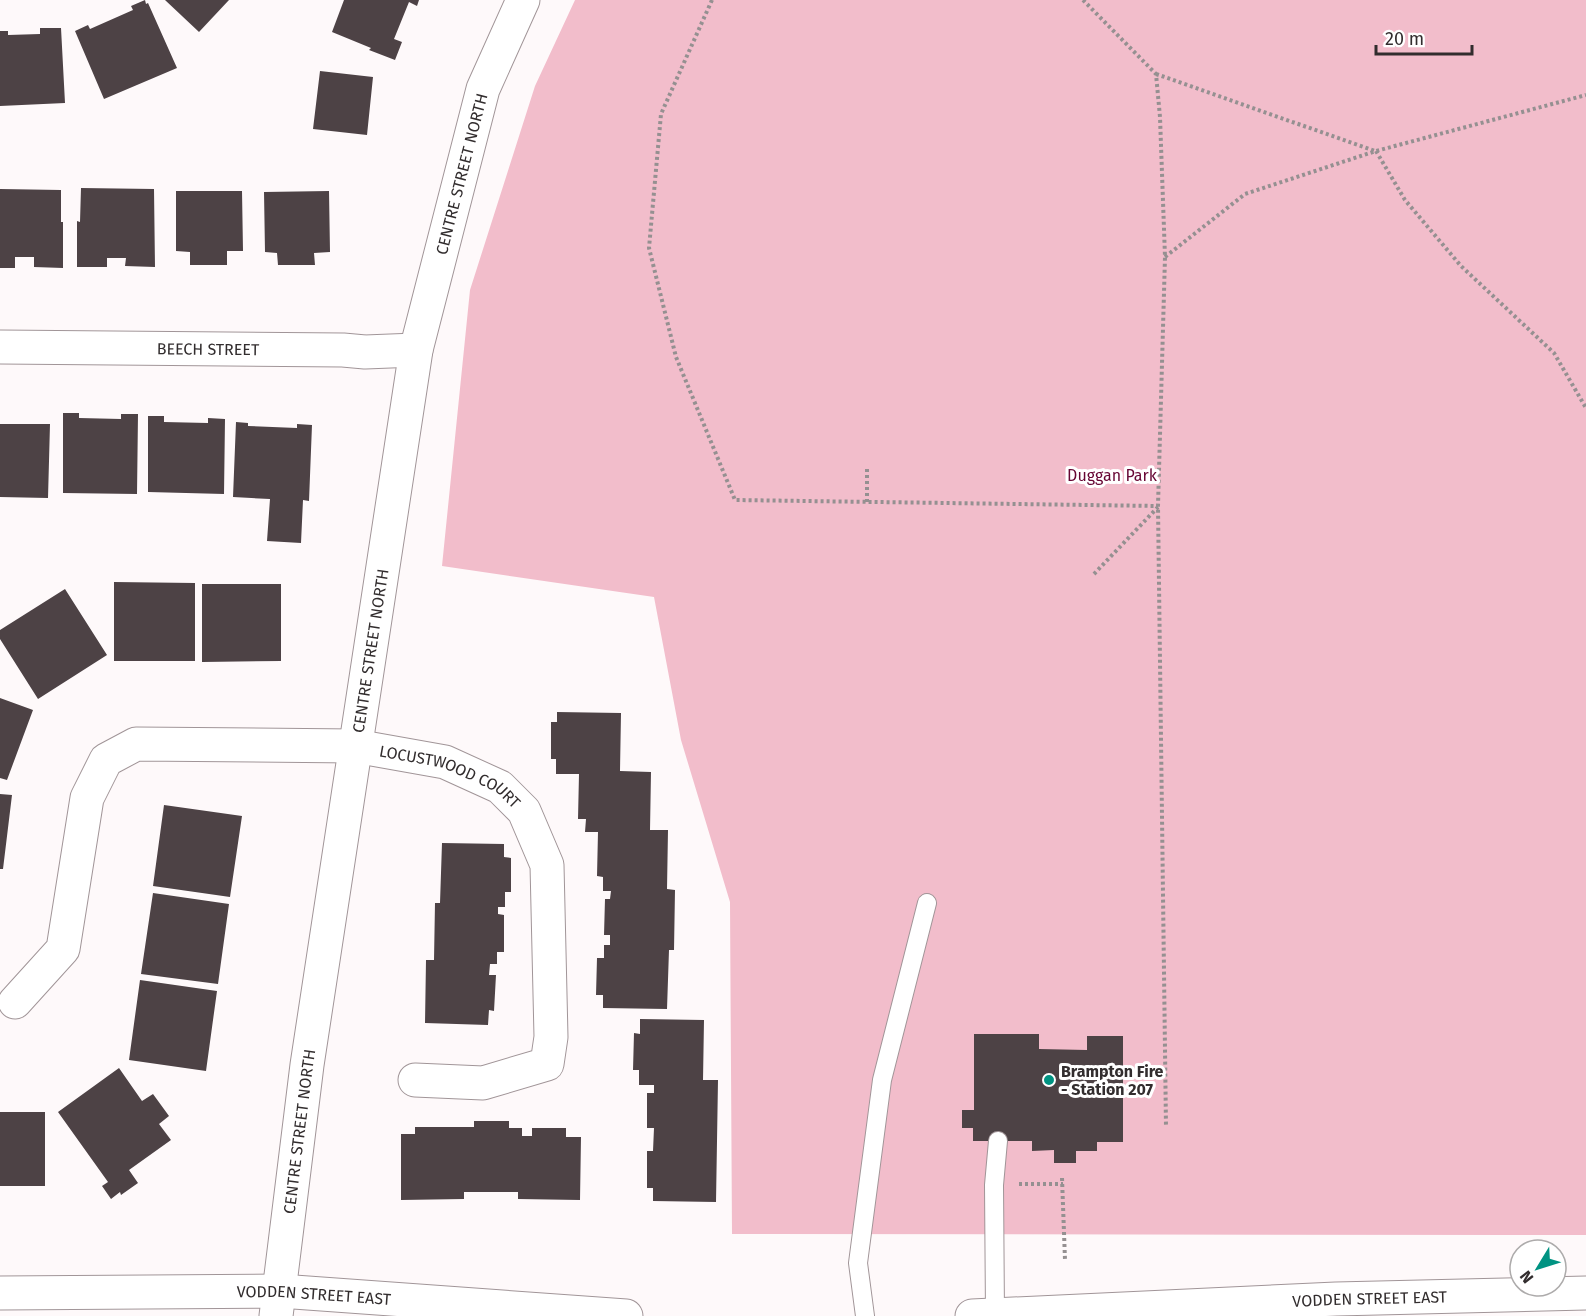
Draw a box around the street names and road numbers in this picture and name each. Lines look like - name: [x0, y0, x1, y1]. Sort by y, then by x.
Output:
- street label: CENTRE STREET NORTH: [431, 91, 491, 257]
- street label: BEECH STREET: [157, 339, 260, 359]
- street label: CENTRE STREET NORTH: [348, 567, 392, 734]
- street label: LOCUSTWOOD COURT: [378, 741, 525, 812]
- street label: CENTRE STREET NORTH: [279, 1048, 319, 1215]
- street label: VODDEN STREET EAST: [237, 1281, 392, 1309]
- street label: VODDEN STREET EAST: [1292, 1287, 1448, 1311]

